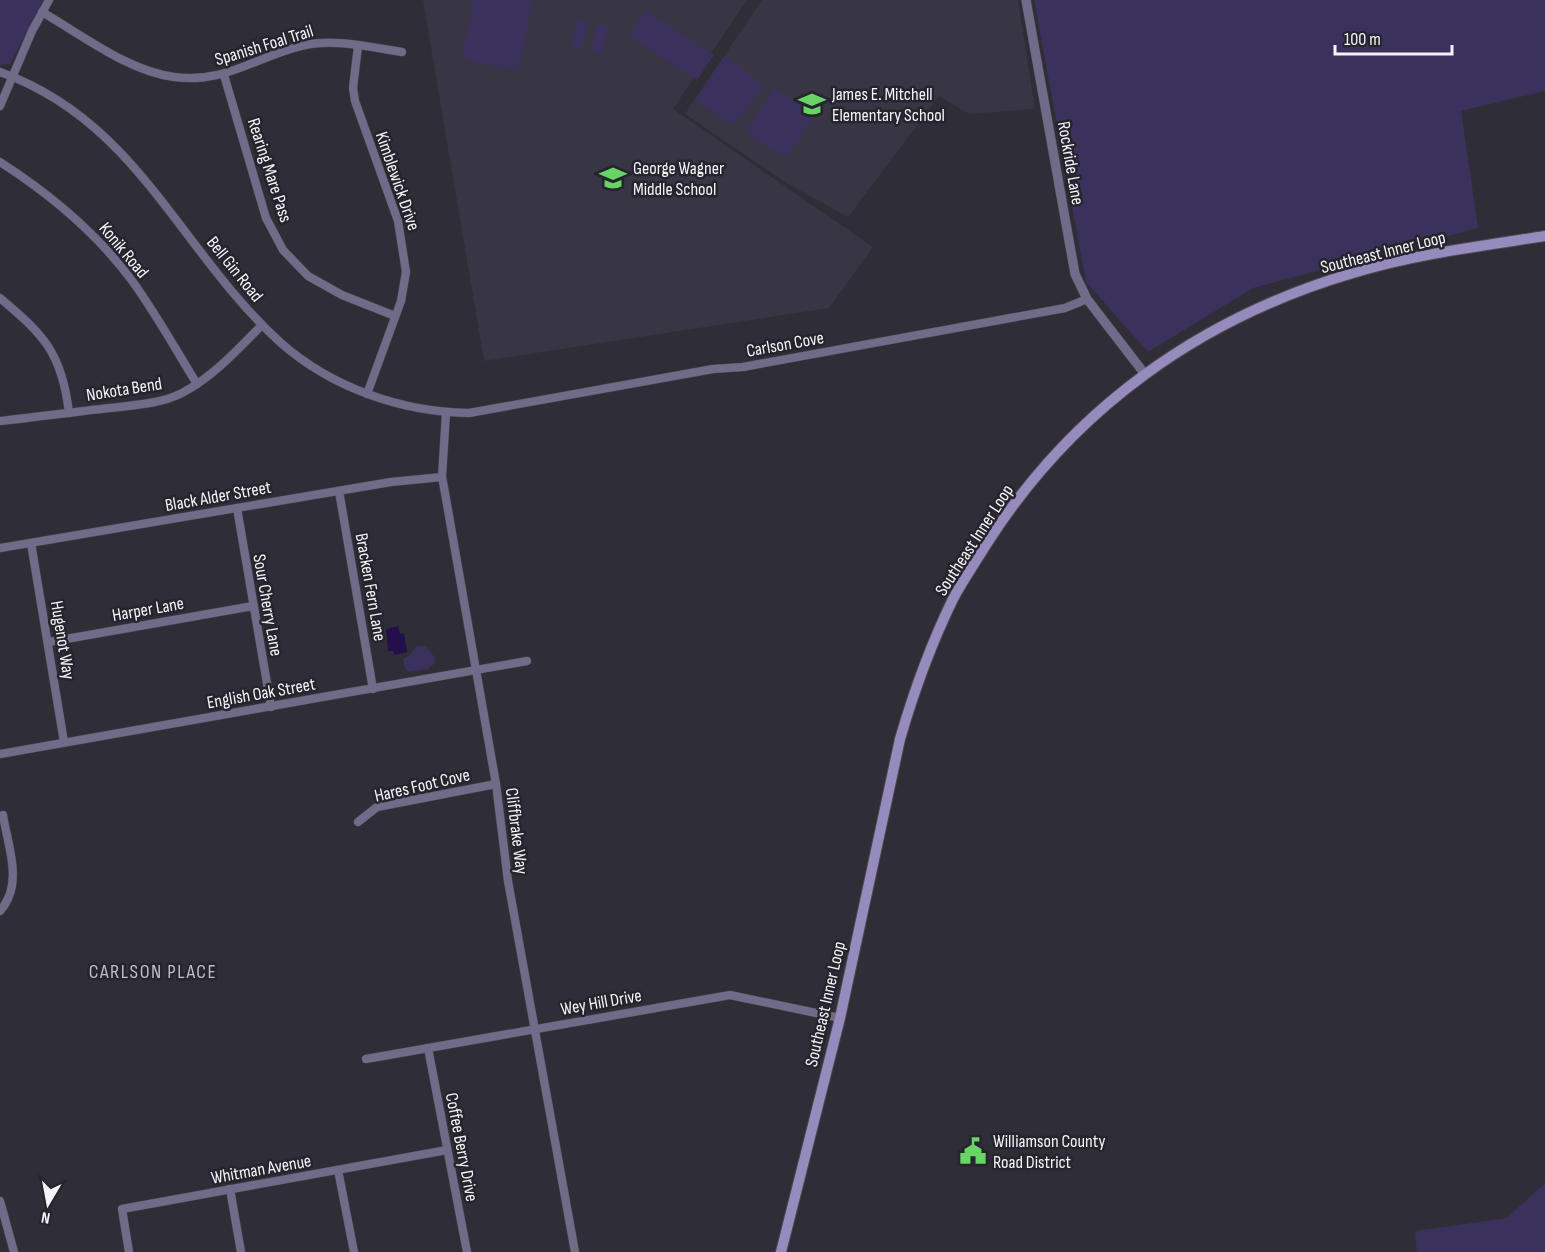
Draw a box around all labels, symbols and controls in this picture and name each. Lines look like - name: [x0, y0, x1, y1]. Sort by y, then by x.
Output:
- scale bar: [1335, 18, 1452, 56]
- street label: Spanish Foal Trail: [212, 21, 316, 70]
- text: 100 m: [1344, 29, 1381, 50]
- place label: James E. Mitchell Elementary School: [831, 84, 945, 126]
- school or university icon: James E. Mitchell Elementary School: [797, 89, 827, 119]
- street label: Rearing Mare Pass: [243, 115, 296, 225]
- street label: Rockride Lane: [1053, 120, 1088, 206]
- street label: Kimblewick Drive: [371, 129, 424, 233]
- place label: George Wagner Middle School: [633, 158, 724, 200]
- school or university icon: George Wagner Middle School: [598, 163, 628, 193]
- street label: Konik Road: [94, 218, 153, 282]
- street label: Southeast Inner Loop: [1318, 227, 1448, 278]
- street label: Bell Gin Road: [202, 233, 267, 306]
- street label: Carlson Cove: [745, 327, 825, 362]
- street label: Nokota Bend: [85, 373, 163, 406]
- street label: Black Alder Street: [163, 477, 273, 516]
- street label: Southeast Inner Loop: [931, 481, 1018, 600]
- street label: Bracken Fern Lane: [351, 531, 390, 643]
- street label: Sour Cherry Lane: [248, 552, 287, 658]
- street label: Harper Lane: [111, 593, 186, 626]
- street label: Hugenot Way: [46, 599, 79, 681]
- street label: English Oak Street: [205, 674, 317, 713]
- street label: Hares Foot Cove: [372, 764, 472, 807]
- street label: Cliffbrake Way: [501, 787, 532, 876]
- street label: Southeast Inner Loop: [801, 939, 850, 1069]
- district label: CARLSON PLACE: [89, 960, 217, 984]
- street label: Wey Hill Drive: [559, 985, 643, 1020]
- street label: Coffee Berry Drive: [441, 1091, 482, 1203]
- place label: Williamson County Road District: [993, 1131, 1105, 1173]
- public building icon: Williamson County Road District: [958, 1136, 988, 1166]
- street label: Whitman Avenue: [209, 1150, 313, 1189]
- north arrow: [18, 1174, 78, 1234]
- text: N: [40, 1207, 52, 1227]

